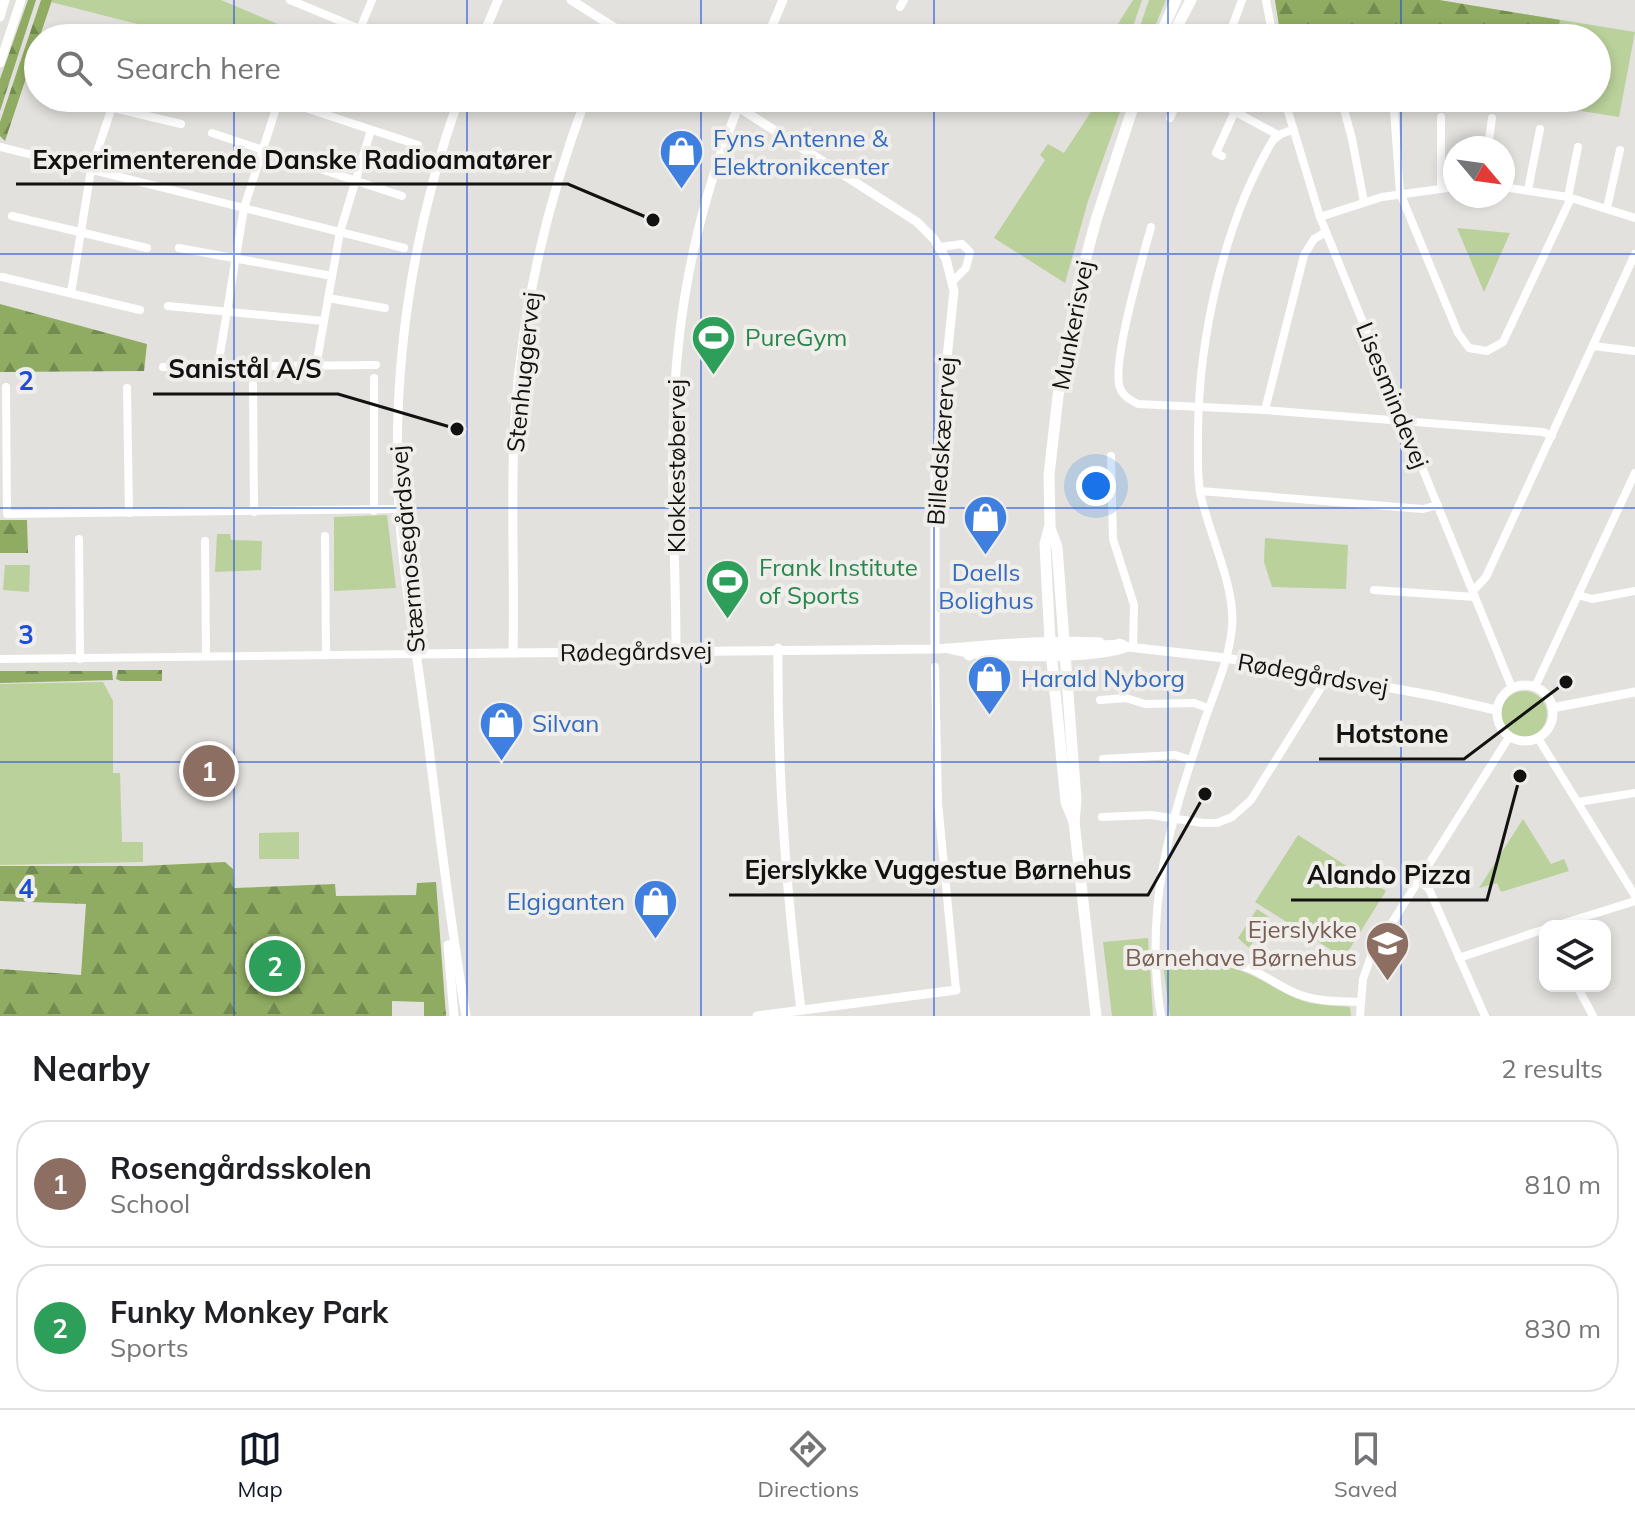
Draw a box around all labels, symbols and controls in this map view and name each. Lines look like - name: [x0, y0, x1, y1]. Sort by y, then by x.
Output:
- search box: [24, 24, 1611, 112]
- icon: search: [52, 46, 96, 90]
- text: Search here: [116, 49, 281, 87]
- place label: Fyns Antenne & Elektronikcenter: [713, 123, 890, 181]
- shop icon: Fyns Antenne & Elektronikcenter: [658, 128, 706, 191]
- callout: Experimenterende Danske Radioamatører: [16, 134, 568, 184]
- north arrow: [1443, 136, 1515, 208]
- text: Experimenterende Danske Radioamatører: [32, 143, 553, 176]
- street label: Munkerisvej: [1045, 258, 1099, 392]
- street label: Stenhuggervej: [500, 290, 546, 454]
- sports icon: PureGym: [690, 313, 738, 376]
- street label: Lisesmindevej: [1350, 317, 1436, 473]
- place label: PureGym: [745, 322, 847, 352]
- callout: Sanistål A/S: [153, 344, 338, 394]
- text: Sanistål A/S: [168, 352, 322, 385]
- street label: Billedskærervej: [920, 356, 962, 526]
- text: 2: [18, 364, 34, 397]
- street label: Klokkestøbervej: [661, 379, 691, 553]
- street label: Stærmosegårdsvej: [383, 444, 431, 654]
- your location: [1076, 466, 1116, 506]
- shop icon: Daells Bolighus: [962, 494, 1010, 557]
- place label: Frank Institute of Sports: [759, 552, 918, 610]
- sports icon: Frank Institute of Sports: [704, 557, 752, 620]
- place label: Daells Bolighus: [938, 557, 1034, 615]
- text: 3: [18, 618, 34, 651]
- street label: Rødegårdsvej: [560, 635, 712, 667]
- street label: Rødegårdsvej: [1235, 646, 1391, 702]
- shop icon: Harald Nyborg: [966, 654, 1014, 717]
- place label: Harald Nyborg: [1021, 663, 1185, 693]
- shop icon: Silvan: [477, 699, 525, 762]
- place label: Silvan: [532, 708, 599, 738]
- callout: Hotstone: [1319, 709, 1464, 759]
- text: Hotstone: [1335, 717, 1449, 750]
- pin: 1: [183, 741, 235, 801]
- callout: Ejerslykke Vuggestue Børnehus: [729, 845, 1148, 895]
- callout: Alando Pizza: [1291, 850, 1487, 900]
- text: Ejerslykke Vuggestue Børnehus: [744, 853, 1132, 886]
- text: Alando Pizza: [1307, 858, 1471, 891]
- text: 4: [18, 872, 34, 905]
- shop icon: Elgiganten: [632, 877, 680, 940]
- place label: Elgiganten: [507, 886, 625, 916]
- place label: Ejerslykke Børnehave Børnehus: [1125, 914, 1357, 972]
- school or university icon: Ejerslykke Børnehave Børnehus: [1364, 919, 1412, 982]
- map controls: [1539, 920, 1611, 992]
- button: layers: [1539, 920, 1611, 992]
- pin: 2: [249, 936, 301, 996]
- text: Nearby: [32, 1047, 150, 1090]
- text: 2 results: [1501, 1052, 1603, 1085]
- text: Rosengårdsskolen: [110, 1149, 372, 1187]
- text: 1: [52, 1168, 68, 1201]
- text: 810 m: [1525, 1168, 1601, 1201]
- text: School: [110, 1187, 190, 1220]
- text: Funky Monkey Park: [110, 1293, 388, 1331]
- text: 2: [52, 1312, 68, 1345]
- text: 830 m: [1525, 1312, 1601, 1345]
- text: Sports: [110, 1331, 189, 1364]
- tab: Map: [237, 1427, 283, 1503]
- tab: Directions: [758, 1427, 859, 1503]
- tab: Saved: [1334, 1427, 1398, 1503]

